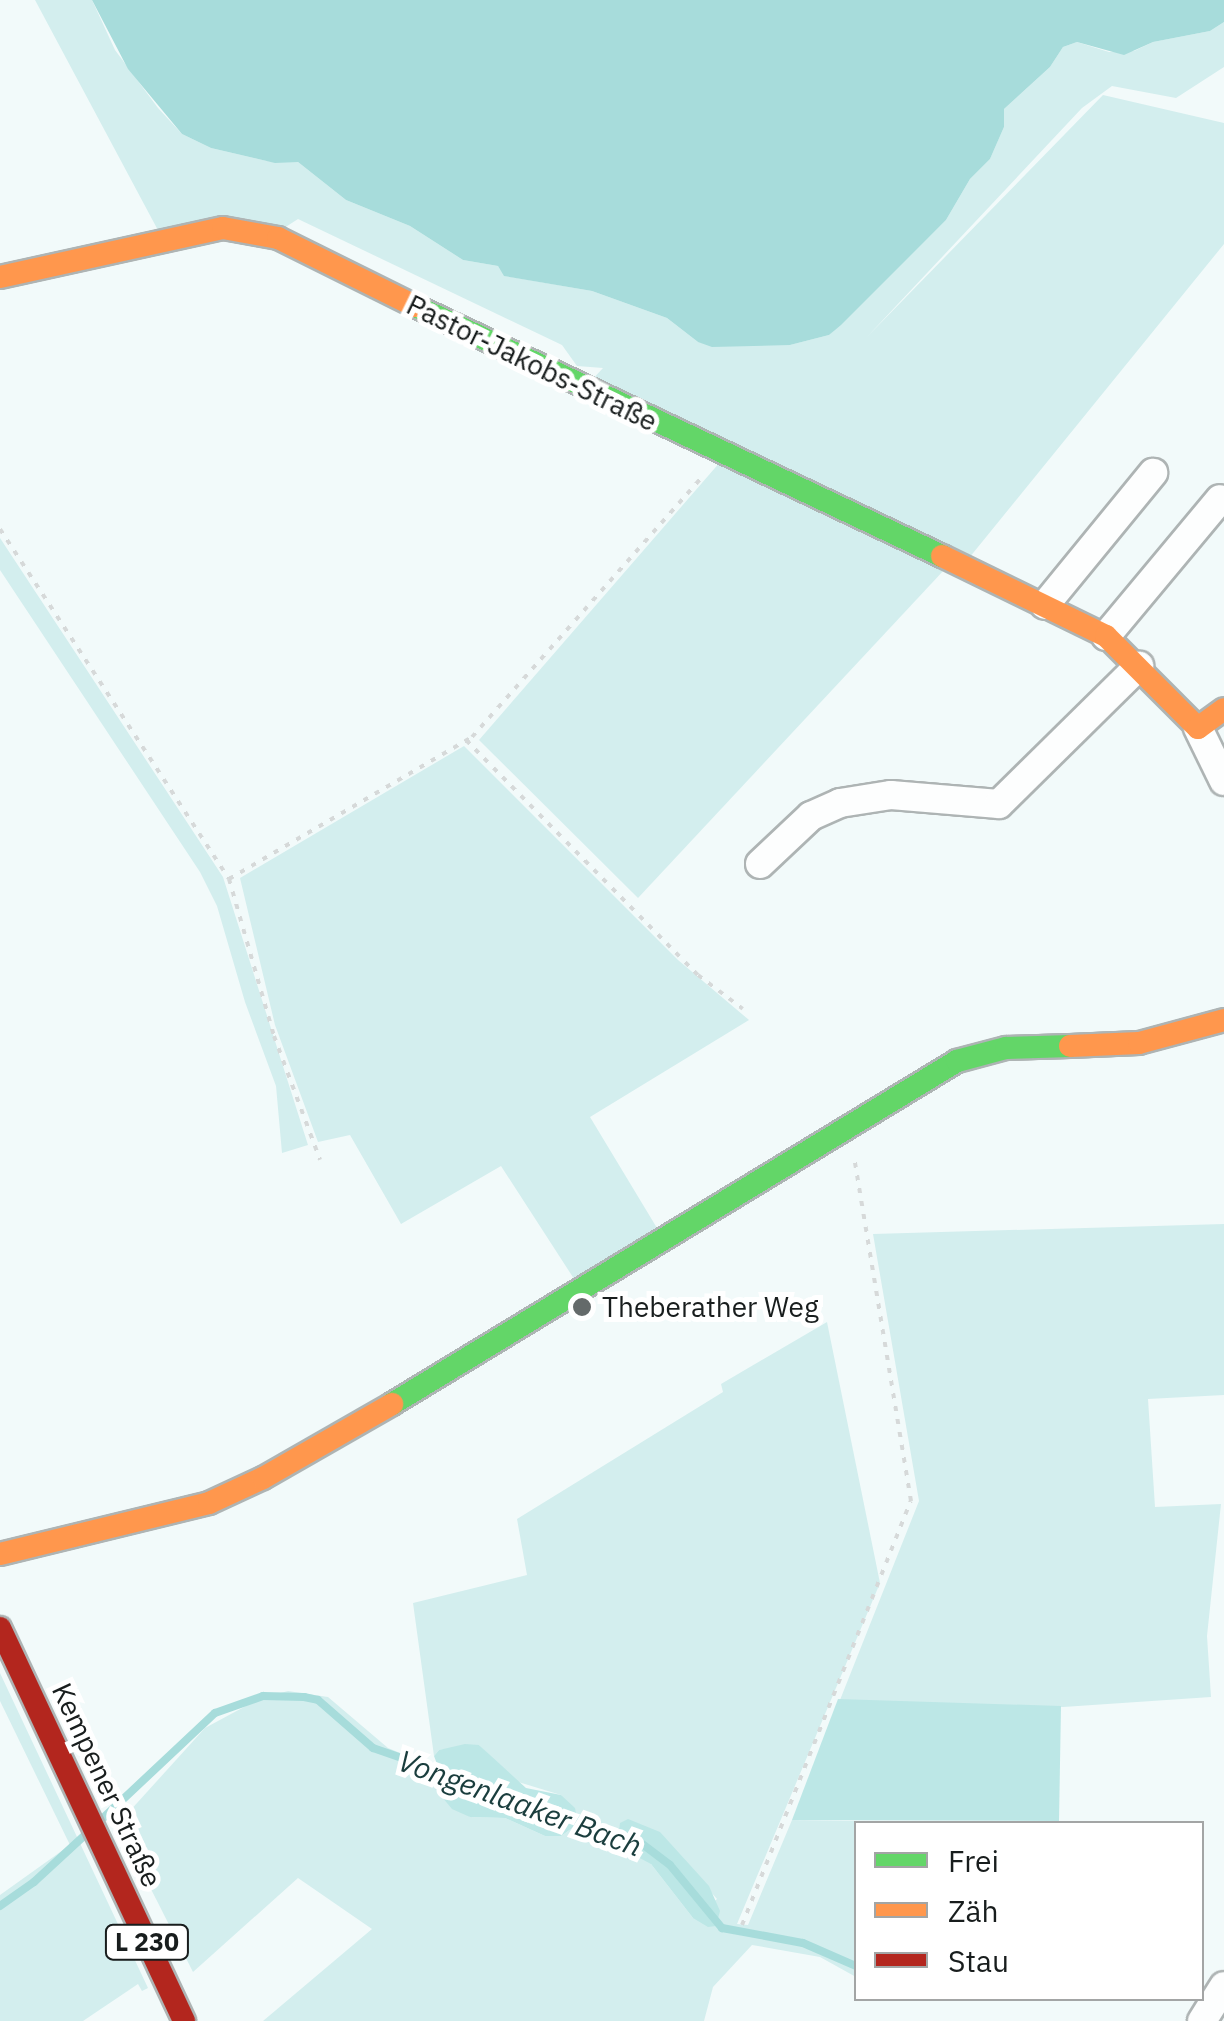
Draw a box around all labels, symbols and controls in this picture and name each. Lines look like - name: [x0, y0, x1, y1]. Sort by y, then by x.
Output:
- street label: Pastor-Jakobs-Straße: [401, 288, 663, 438]
- place label: Theberather Weg: [602, 1290, 819, 1324]
- marker: Theberather Weg: [571, 1296, 593, 1318]
- street label: Kempener Straße: [45, 1678, 169, 1892]
- water label: Vongenlaaker Bach: [393, 1742, 647, 1864]
- legend: [854, 1821, 1204, 2001]
- text: Frei: [948, 1841, 999, 1880]
- text: Zäh: [948, 1891, 998, 1930]
- road number: L 230: [104, 1922, 190, 1962]
- text: Stau: [948, 1941, 1009, 1980]

